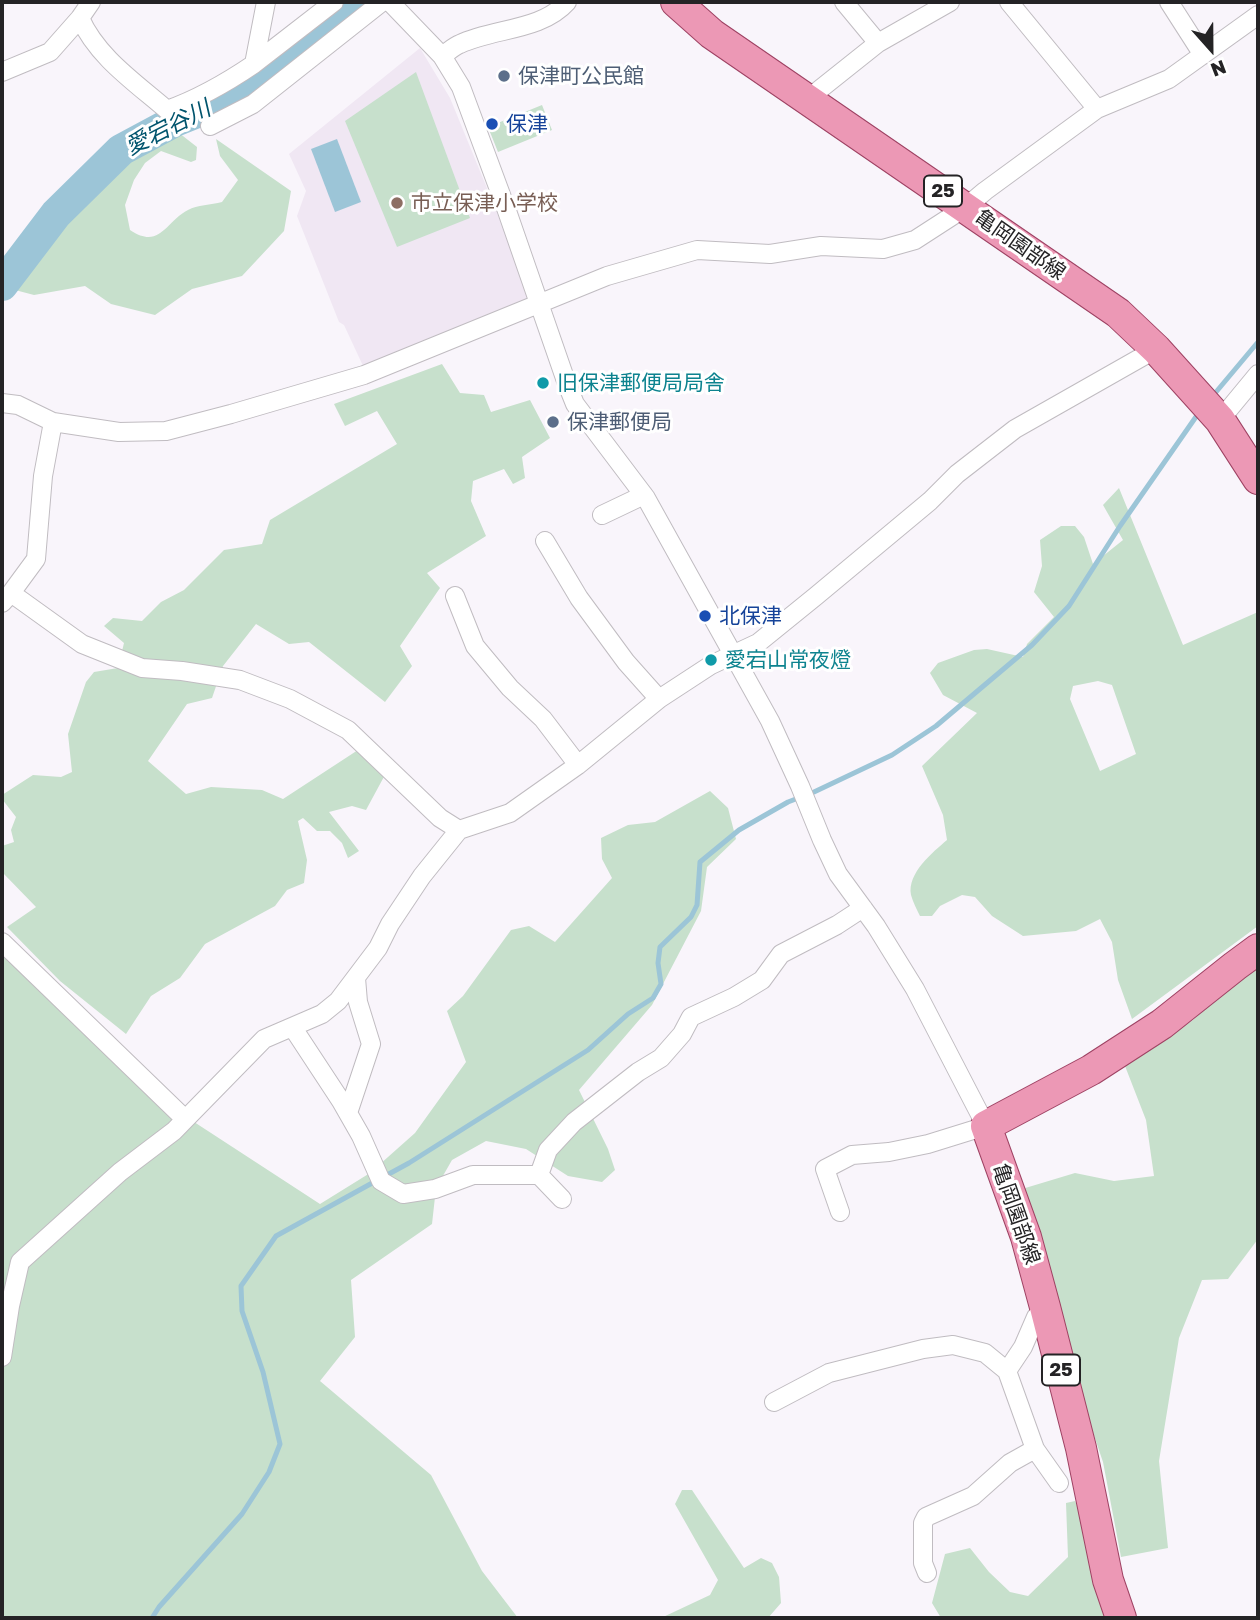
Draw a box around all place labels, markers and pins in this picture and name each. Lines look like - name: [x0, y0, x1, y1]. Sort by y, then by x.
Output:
- place label: 保津町公民館: [518, 63, 644, 89]
- marker: 保津町公民館: [496, 68, 512, 84]
- place label: 保津: [506, 111, 548, 137]
- marker: 保津: [484, 116, 500, 132]
- place label: 市立保津小学校: [411, 190, 558, 216]
- marker: 市立保津小学校: [389, 195, 405, 211]
- place label: 旧保津郵便局局舎: [557, 370, 725, 396]
- marker: 旧保津郵便局局舎: [535, 375, 551, 391]
- place label: 保津郵便局: [567, 409, 672, 435]
- marker: 保津郵便局: [545, 414, 561, 430]
- place label: 北保津: [719, 603, 782, 629]
- marker: 北保津: [697, 608, 713, 624]
- place label: 愛宕山常夜燈: [725, 647, 851, 673]
- marker: 愛宕山常夜燈: [703, 652, 719, 668]

